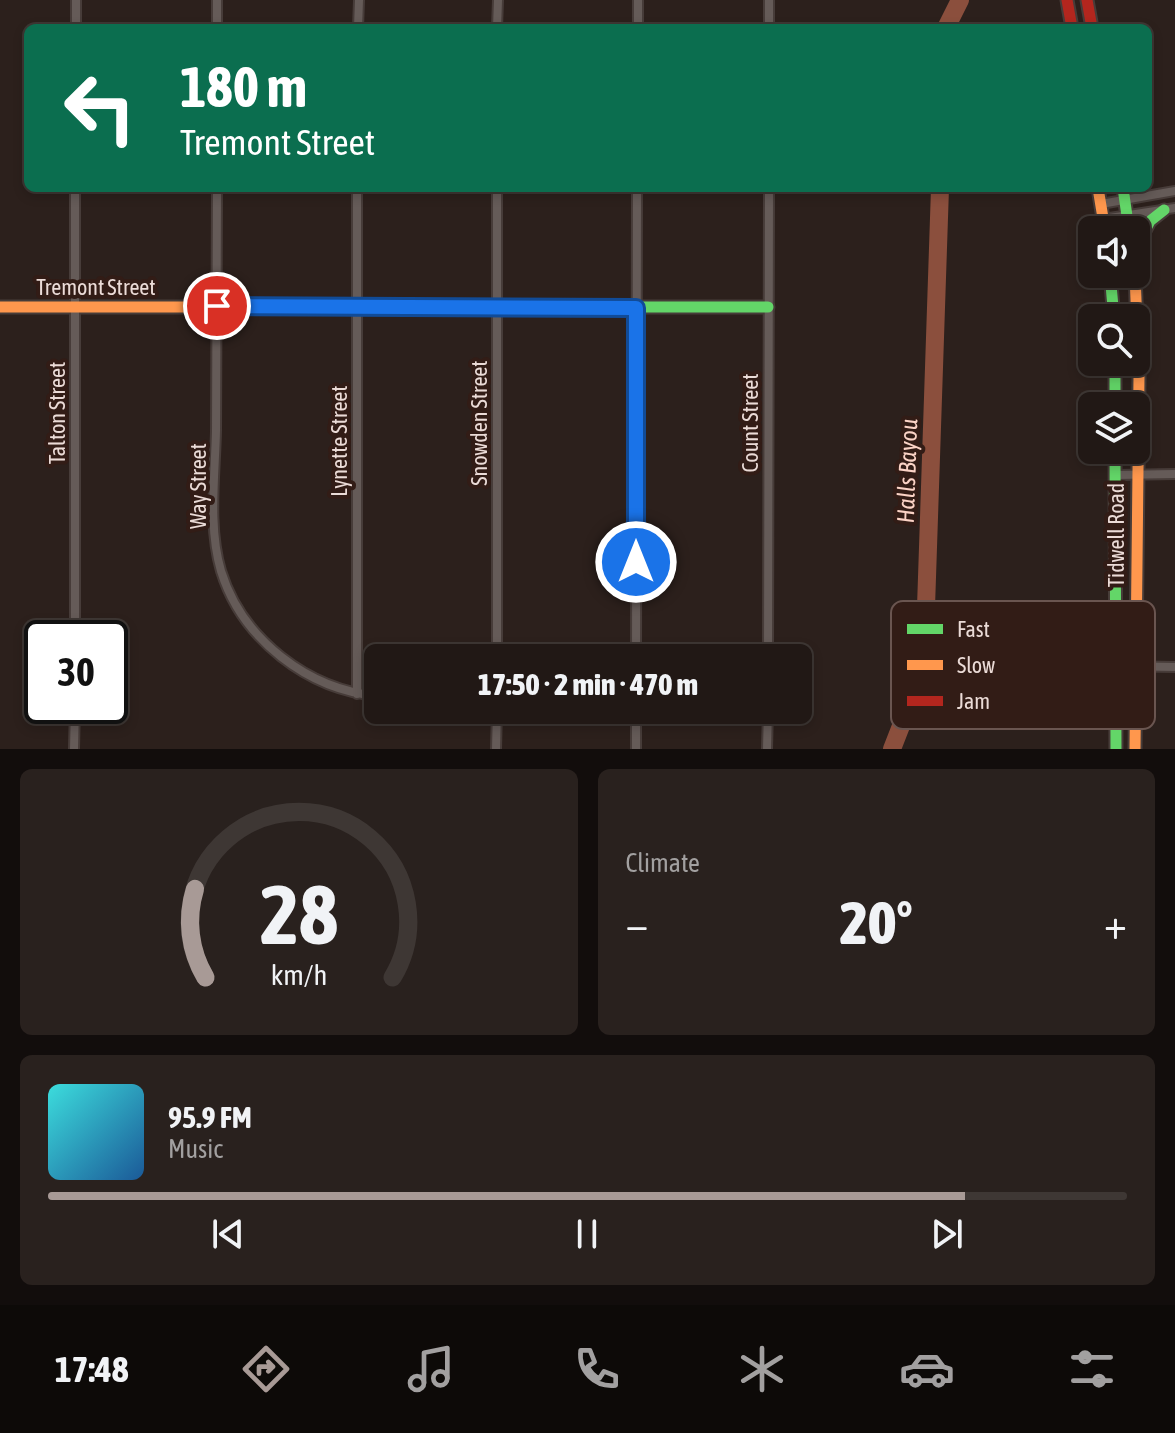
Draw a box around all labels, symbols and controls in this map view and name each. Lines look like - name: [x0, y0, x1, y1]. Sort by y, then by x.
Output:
- text: 180 m: [180, 55, 307, 119]
- icon: left: [48, 56, 152, 160]
- text: Tremont Street: [180, 121, 375, 163]
- map controls: [1078, 216, 1150, 464]
- button: sound: [1078, 216, 1150, 288]
- pin: [183, 272, 251, 340]
- street label: Tremont Street: [36, 274, 156, 300]
- icon: arrive: [195, 284, 239, 328]
- button: search: [1078, 304, 1150, 376]
- street label: Snowden Street: [466, 360, 492, 486]
- street label: Talton Street: [44, 362, 70, 464]
- street label: Count Street: [737, 373, 763, 473]
- street label: Lynette Street: [326, 385, 352, 497]
- button: layers: [1078, 392, 1150, 464]
- water label: Halls Bayou: [892, 418, 922, 524]
- street label: Way Street: [185, 443, 211, 529]
- street label: Tidwell Road: [1103, 483, 1129, 587]
- position arrow: [594, 520, 678, 604]
- legend: [891, 601, 1155, 729]
- text: Fast: [957, 616, 990, 642]
- speed limit sign: 30: [24, 620, 128, 724]
- text: Slow: [957, 652, 995, 678]
- text: 17:50 · 2 min · 470 m: [478, 667, 698, 701]
- text: Jam: [957, 688, 990, 714]
- text: Climate: [626, 848, 700, 878]
- text: 28: [260, 866, 338, 962]
- text: 20°: [840, 888, 913, 957]
- text: −: [626, 898, 648, 948]
- text: +: [1104, 898, 1127, 948]
- text: km/h: [270, 958, 327, 991]
- text: 95.9 FM: [168, 1100, 252, 1134]
- text: Music: [168, 1134, 223, 1164]
- icon: previous: [206, 1212, 250, 1256]
- icon: pause: [565, 1212, 609, 1256]
- icon: next: [925, 1212, 969, 1256]
- icon: directions: [238, 1341, 294, 1397]
- icon: music: [403, 1341, 459, 1397]
- icon: phone: [569, 1341, 625, 1397]
- icon: climate: [734, 1341, 790, 1397]
- icon: car: [899, 1341, 955, 1397]
- icon: filters: [1064, 1341, 1120, 1397]
- text: 17:48: [55, 1348, 129, 1390]

